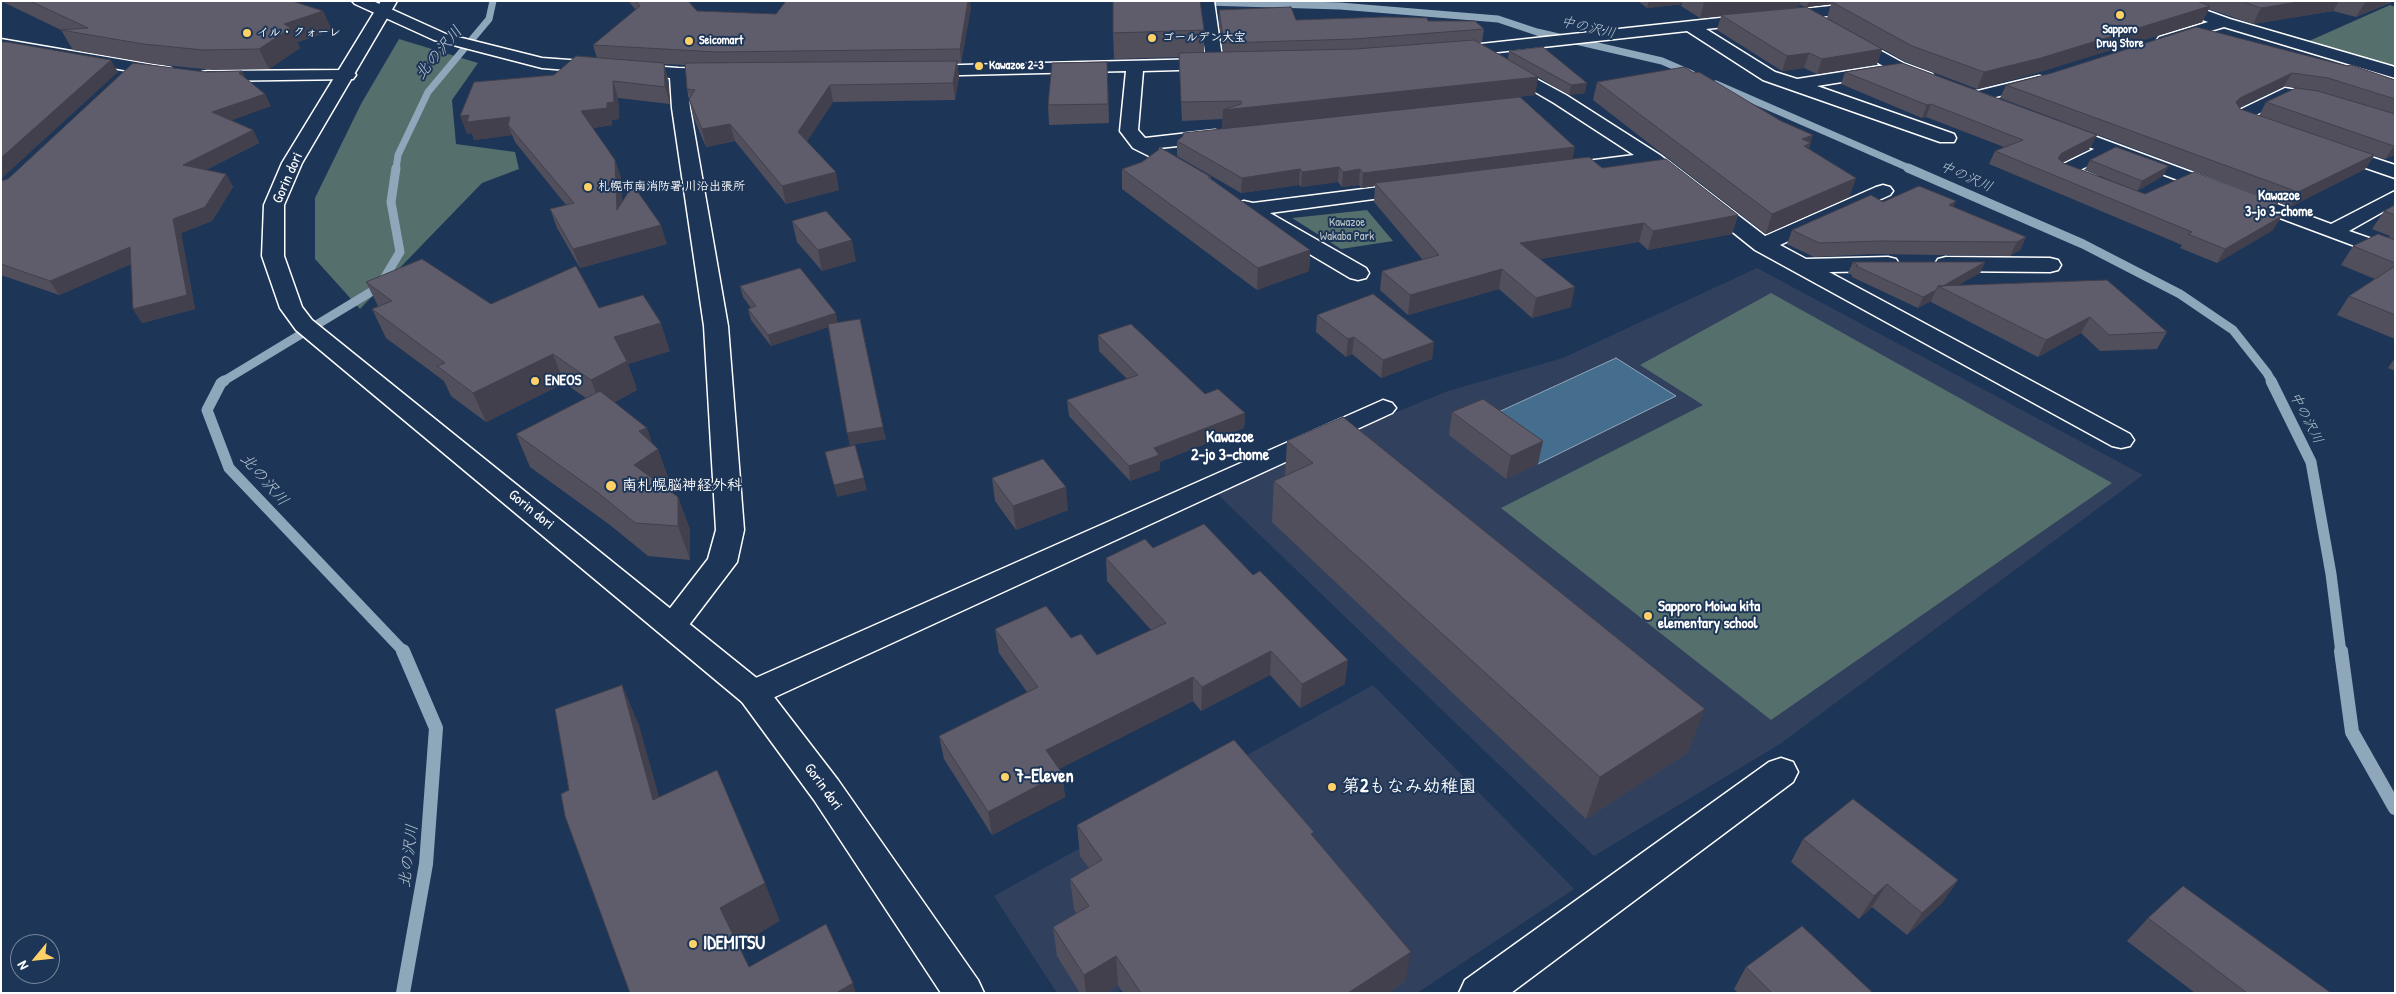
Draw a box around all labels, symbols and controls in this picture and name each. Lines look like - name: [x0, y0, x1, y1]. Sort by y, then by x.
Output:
- marker: Sapporo Drug Store: [2114, 9, 2126, 21]
- water label: 中の沢川: [1559, 14, 1617, 42]
- water label: 北の沢川: [411, 22, 467, 84]
- place label: Sapporo Drug Store: [2096, 23, 2144, 51]
- place label: イル・クォーレ: [257, 26, 341, 40]
- marker: イル・クォーレ: [241, 27, 253, 39]
- place label: ゴールデン大宝: [1162, 31, 1246, 45]
- marker: ゴールデン大宝: [1146, 32, 1158, 44]
- place label: Seicomart: [699, 34, 743, 48]
- marker: Seicomart: [683, 35, 695, 47]
- place label: Kawazoe 2-3: [989, 59, 1044, 73]
- marker: Kawazoe 2-3: [973, 60, 985, 72]
- street label: Gorin dori: [269, 150, 307, 206]
- water label: 中の沢川: [1937, 158, 1995, 196]
- place label: 札幌市南消防署 川沿出張所: [598, 180, 745, 194]
- marker: 札幌市南消防署 川沿出張所: [582, 181, 594, 193]
- district label: Kawazoe 3-jo 3-chome: [2245, 188, 2313, 220]
- park label: Kawazoe Wakaba Park: [1320, 216, 1374, 244]
- place label: ENEOS: [545, 372, 581, 390]
- marker: ENEOS: [529, 375, 541, 387]
- water label: 中の沢川: [2286, 389, 2326, 447]
- district label: Kawazoe 2-jo 3-chome: [1191, 428, 1269, 466]
- water label: 北の沢川: [236, 450, 292, 510]
- place label: 南札幌脳神経外科: [622, 477, 742, 495]
- marker: 南札幌脳神経外科: [604, 479, 618, 493]
- street label: Gorin dori: [504, 486, 558, 534]
- place label: Sapporo Moiwa kita elementary school: [1658, 598, 1760, 633]
- marker: Sapporo Moiwa kita elementary school: [1642, 610, 1654, 622]
- street label: Gorin dori: [800, 760, 846, 814]
- place label: 7-Eleven: [1015, 766, 1074, 788]
- marker: 7-Eleven: [999, 771, 1011, 783]
- place label: 第2もなみ幼稚園: [1342, 776, 1476, 798]
- marker: 第2もなみ幼稚園: [1326, 781, 1338, 793]
- water label: 北の沢川: [396, 823, 422, 889]
- place label: IDEMITSU: [703, 933, 765, 955]
- north arrow: [10, 934, 60, 984]
- marker: IDEMITSU: [687, 938, 699, 950]
- text: N: [12, 958, 32, 974]

